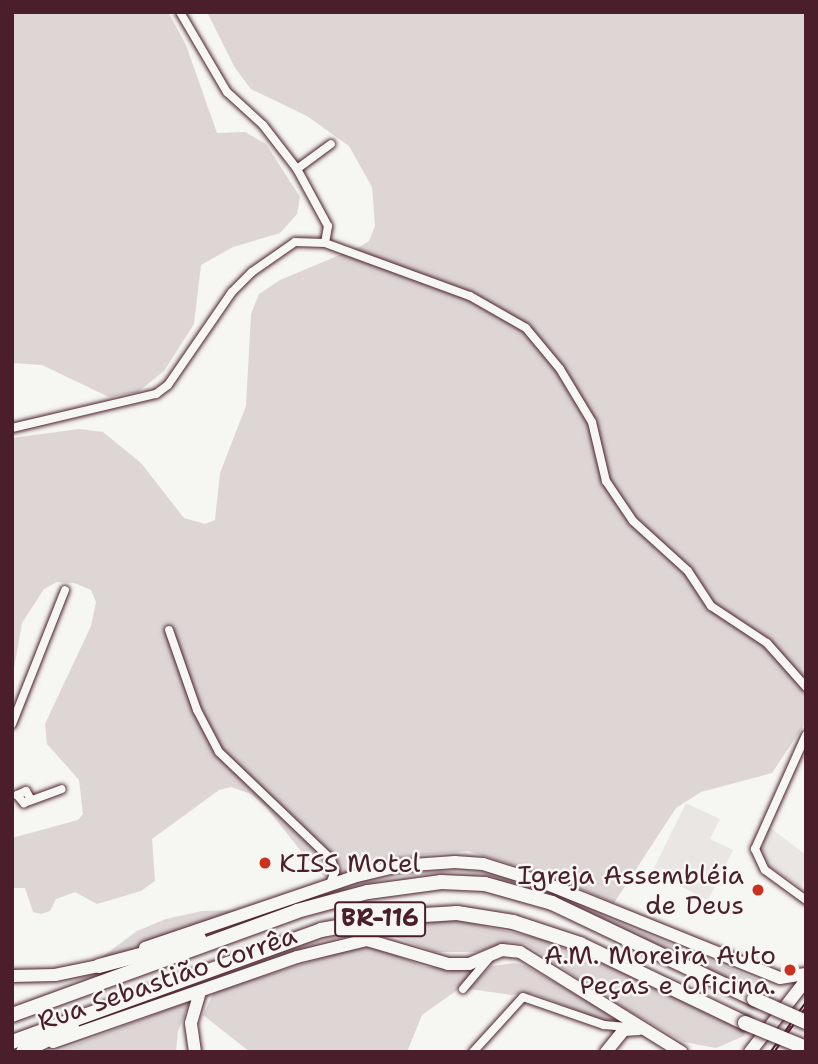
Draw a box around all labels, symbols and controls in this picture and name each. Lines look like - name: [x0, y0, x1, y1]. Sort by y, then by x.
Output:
- place label: KISS Motel: [279, 847, 420, 879]
- marker: KISS Motel: [257, 855, 273, 871]
- place label: Igreja Assembléia de Deus: [518, 859, 744, 920]
- marker: Igreja Assembléia de Deus: [750, 882, 766, 898]
- road number: BR-116: [333, 898, 427, 939]
- street label: Rua Sebastião Corrêa: [33, 919, 301, 1037]
- place label: A.M. Moreira Auto Peças e Oficina.: [544, 939, 776, 1000]
- marker: A.M. Moreira Auto Peças e Oficina.: [782, 962, 798, 978]

